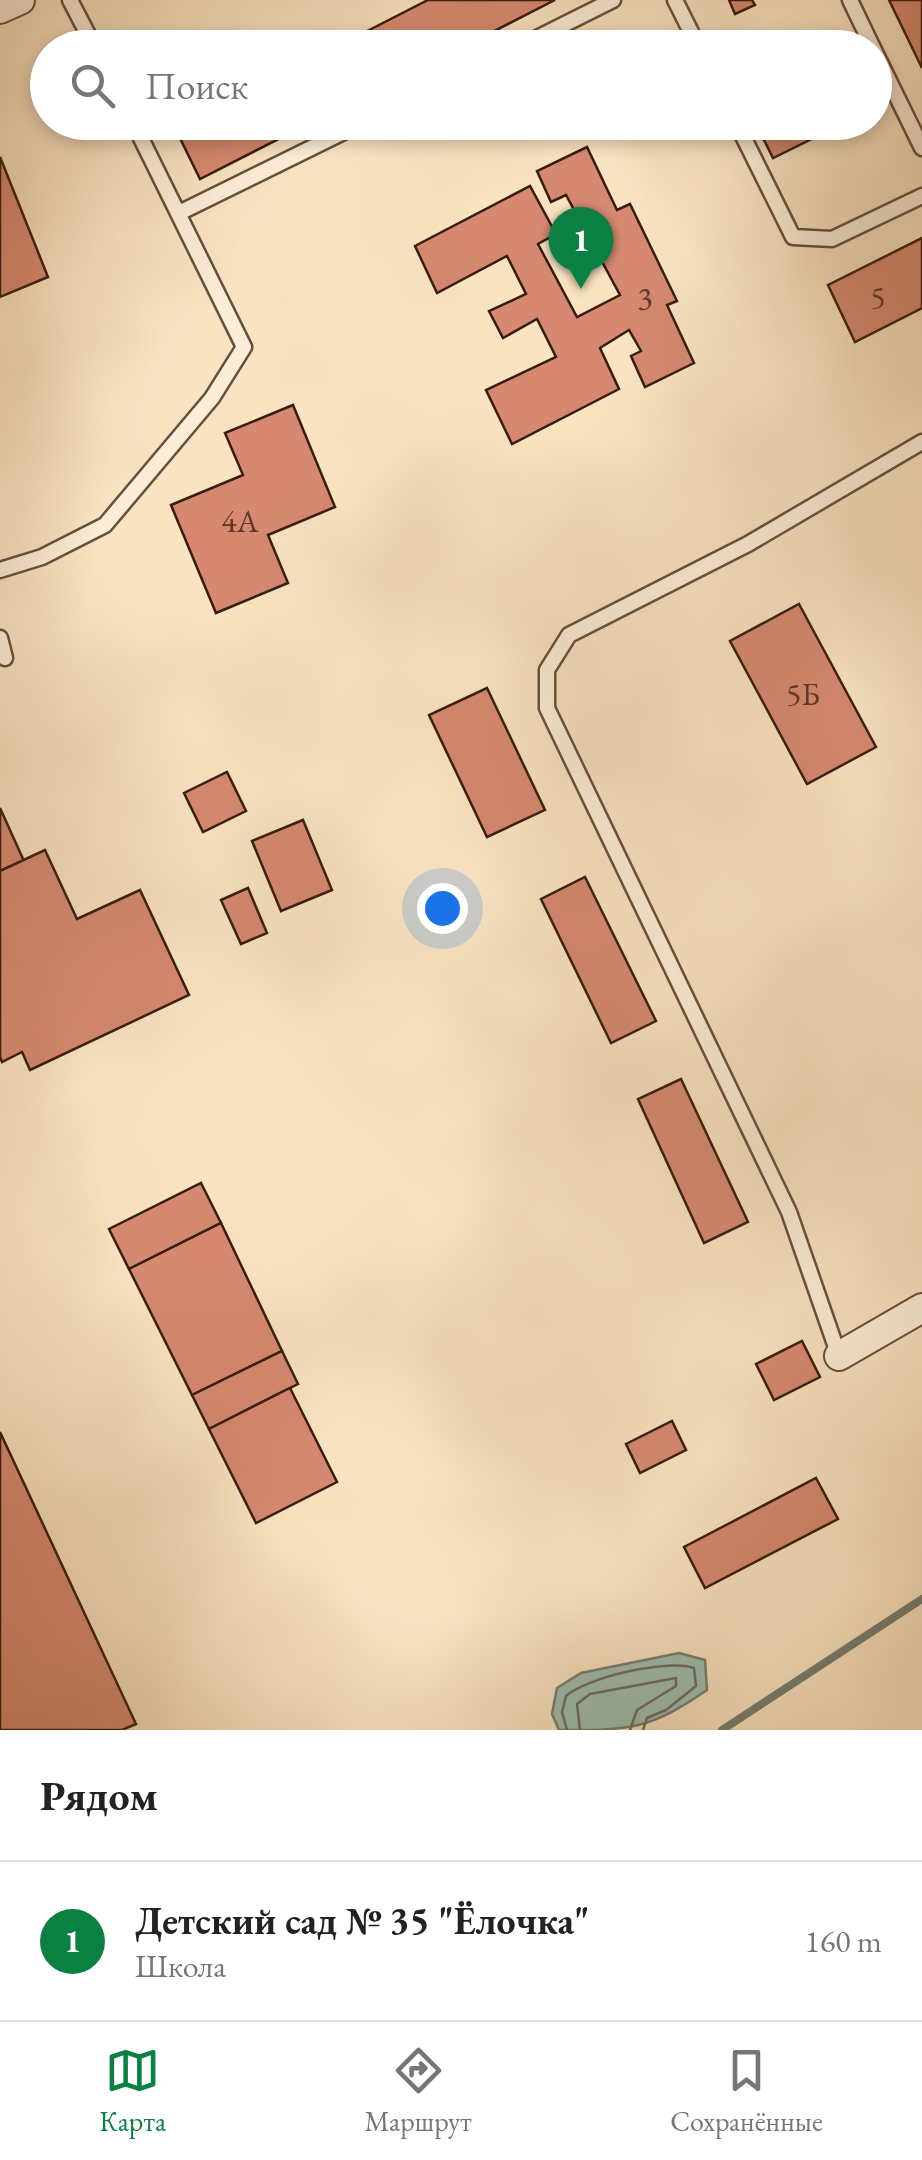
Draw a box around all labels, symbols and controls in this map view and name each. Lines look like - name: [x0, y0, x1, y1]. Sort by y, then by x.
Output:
- search box: [30, 30, 892, 140]
- icon: search: [65, 58, 120, 113]
- text: Поиск: [145, 61, 248, 110]
- pin: 1: [548, 206, 614, 289]
- house number: 5: [870, 276, 886, 318]
- house number: 3: [637, 277, 653, 319]
- house number: 4А: [221, 500, 260, 542]
- house number: 5Б: [786, 673, 820, 715]
- your location: [417, 883, 468, 934]
- text: Рядом: [40, 1768, 158, 1823]
- text: Детский сад № 35 "Ёлочка": [135, 1896, 589, 1945]
- text: 1: [64, 1920, 81, 1962]
- text: 160 m: [805, 1920, 882, 1962]
- text: Школа: [135, 1945, 226, 1987]
- tab: Карта: [99, 2043, 166, 2139]
- tab: Маршрут: [364, 2043, 472, 2139]
- tab: Сохранённые: [670, 2043, 823, 2139]

